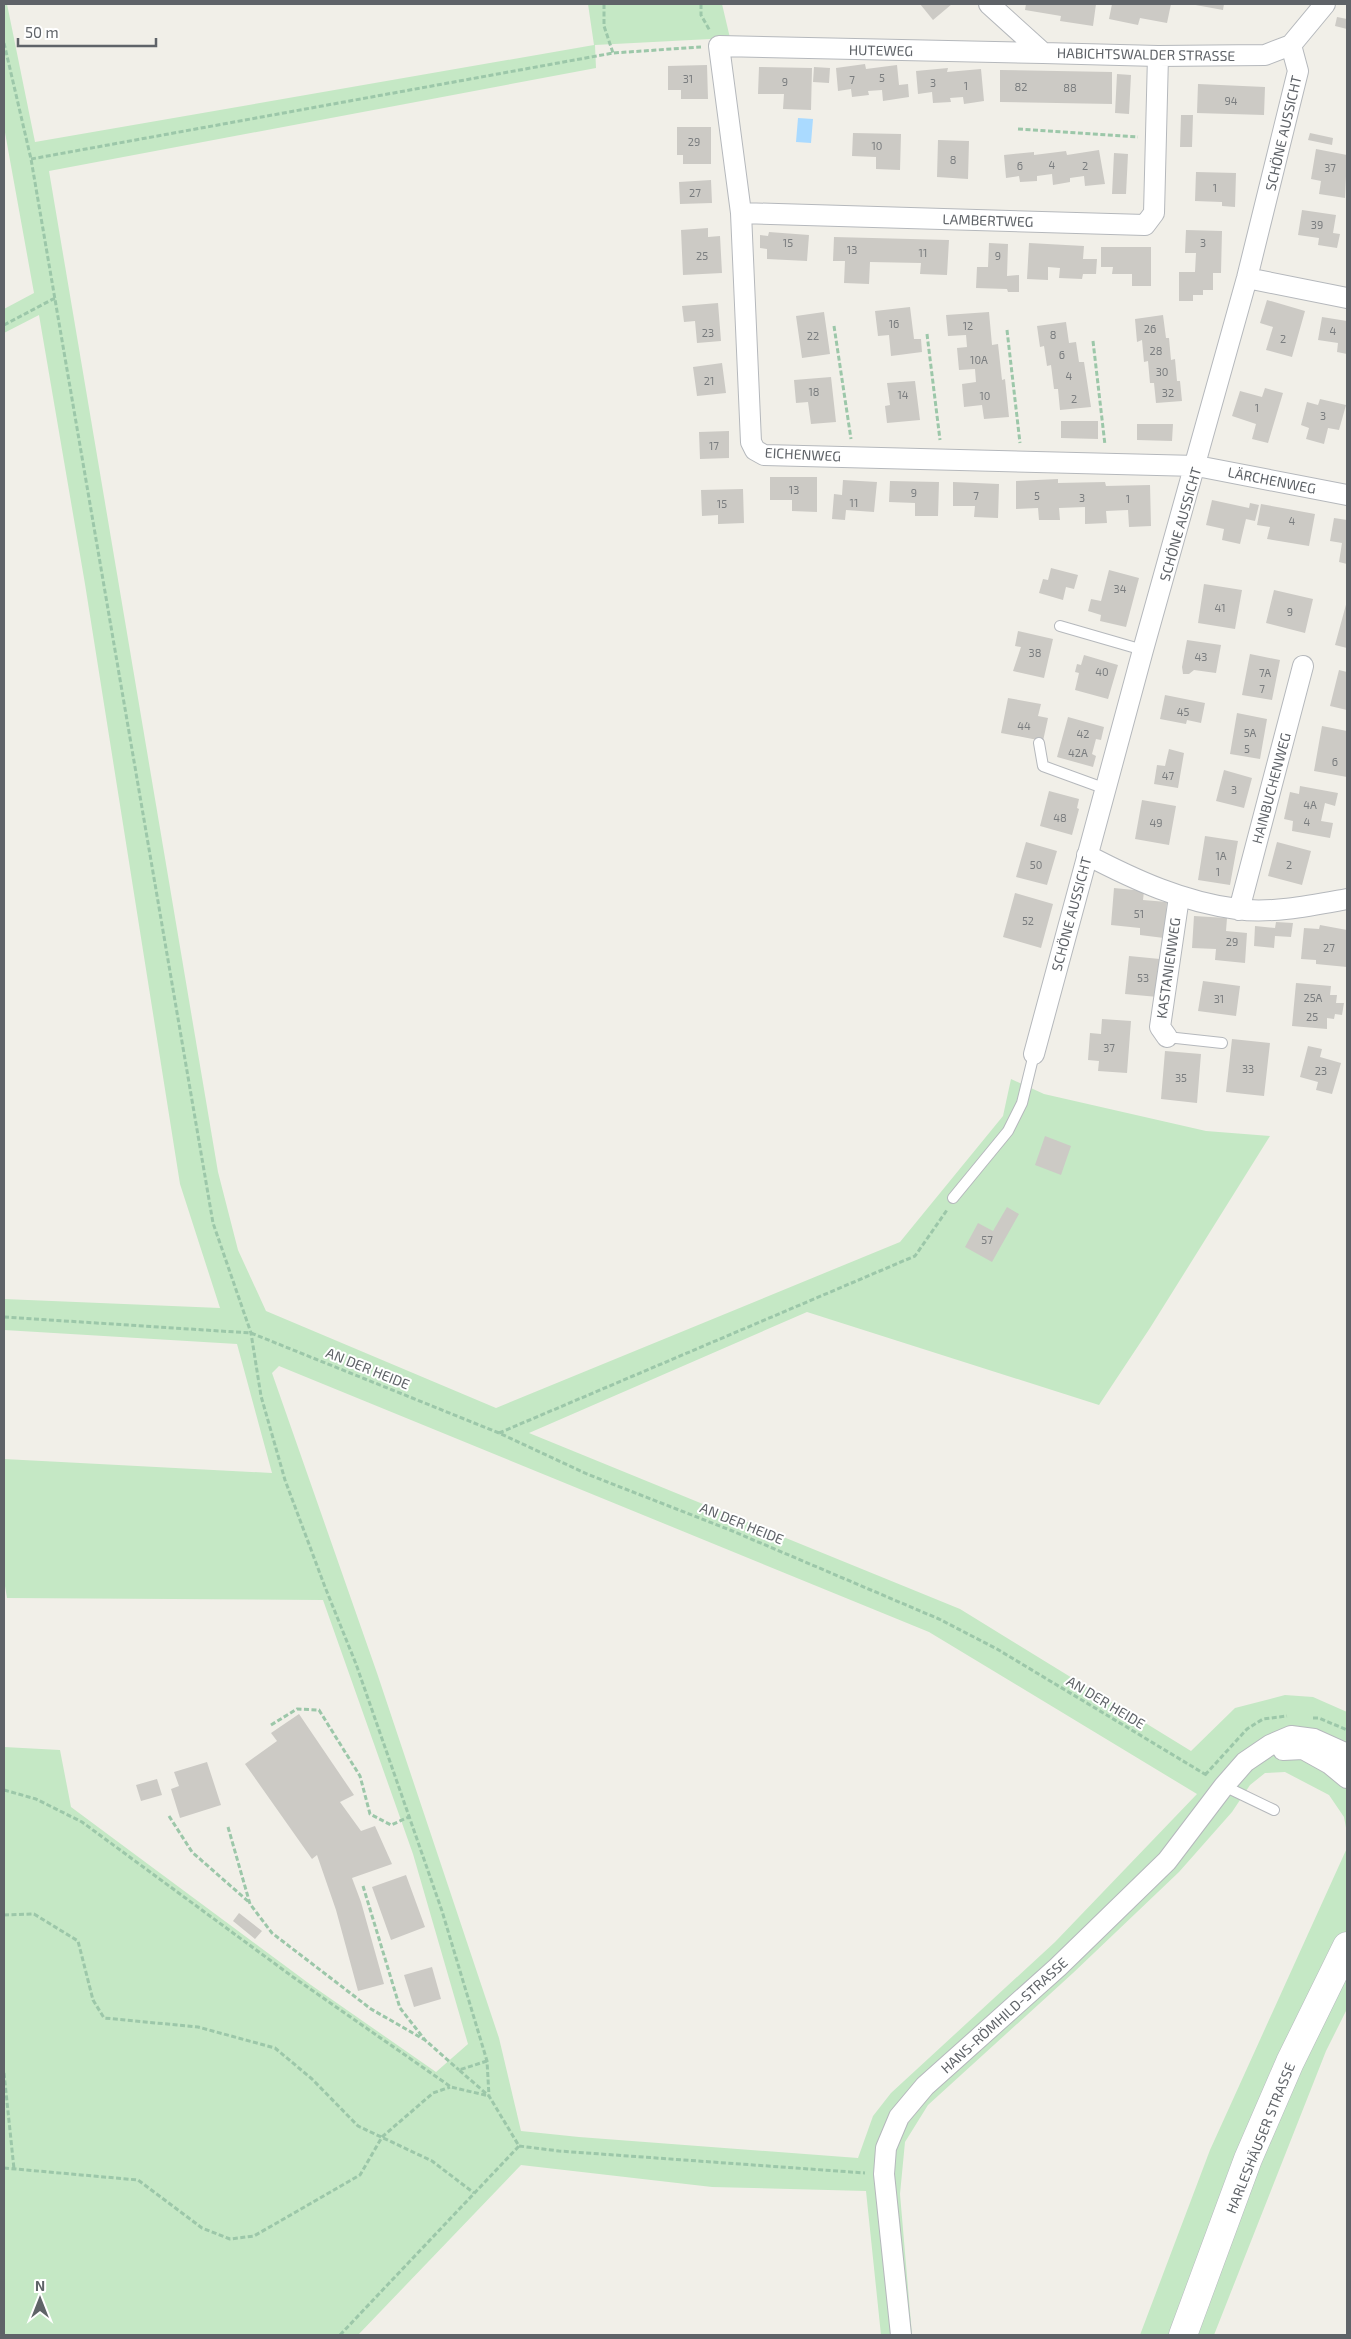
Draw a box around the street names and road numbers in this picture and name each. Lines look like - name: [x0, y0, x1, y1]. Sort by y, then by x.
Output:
- street label: HUTEWEG: [849, 41, 913, 59]
- street label: HABICHTSWALDER STRASSE: [1057, 44, 1235, 64]
- street label: SCHÖNE AUSSICHT: [1261, 74, 1305, 192]
- street label: LAMBERTWEG: [942, 210, 1034, 230]
- street label: EICHENWEG: [764, 444, 842, 464]
- street label: LÄRCHENWEG: [1226, 463, 1318, 497]
- street label: SCHÖNE AUSSICHT: [1156, 465, 1204, 583]
- street label: HAINBUCHENWEG: [1248, 731, 1294, 845]
- street label: SCHÖNE AUSSICHT: [1048, 855, 1094, 973]
- street label: KASTANIENWEG: [1152, 916, 1184, 1020]
- street label: AN DER HEIDE: [324, 1344, 412, 1393]
- street label: AN DER HEIDE: [698, 1499, 786, 1548]
- street label: AN DER HEIDE: [1064, 1672, 1148, 1732]
- street label: HANS-RÖMHILD-STRASSE: [937, 1953, 1071, 2076]
- street label: HARLESHÄUSER STRASSE: [1222, 2060, 1298, 2216]

